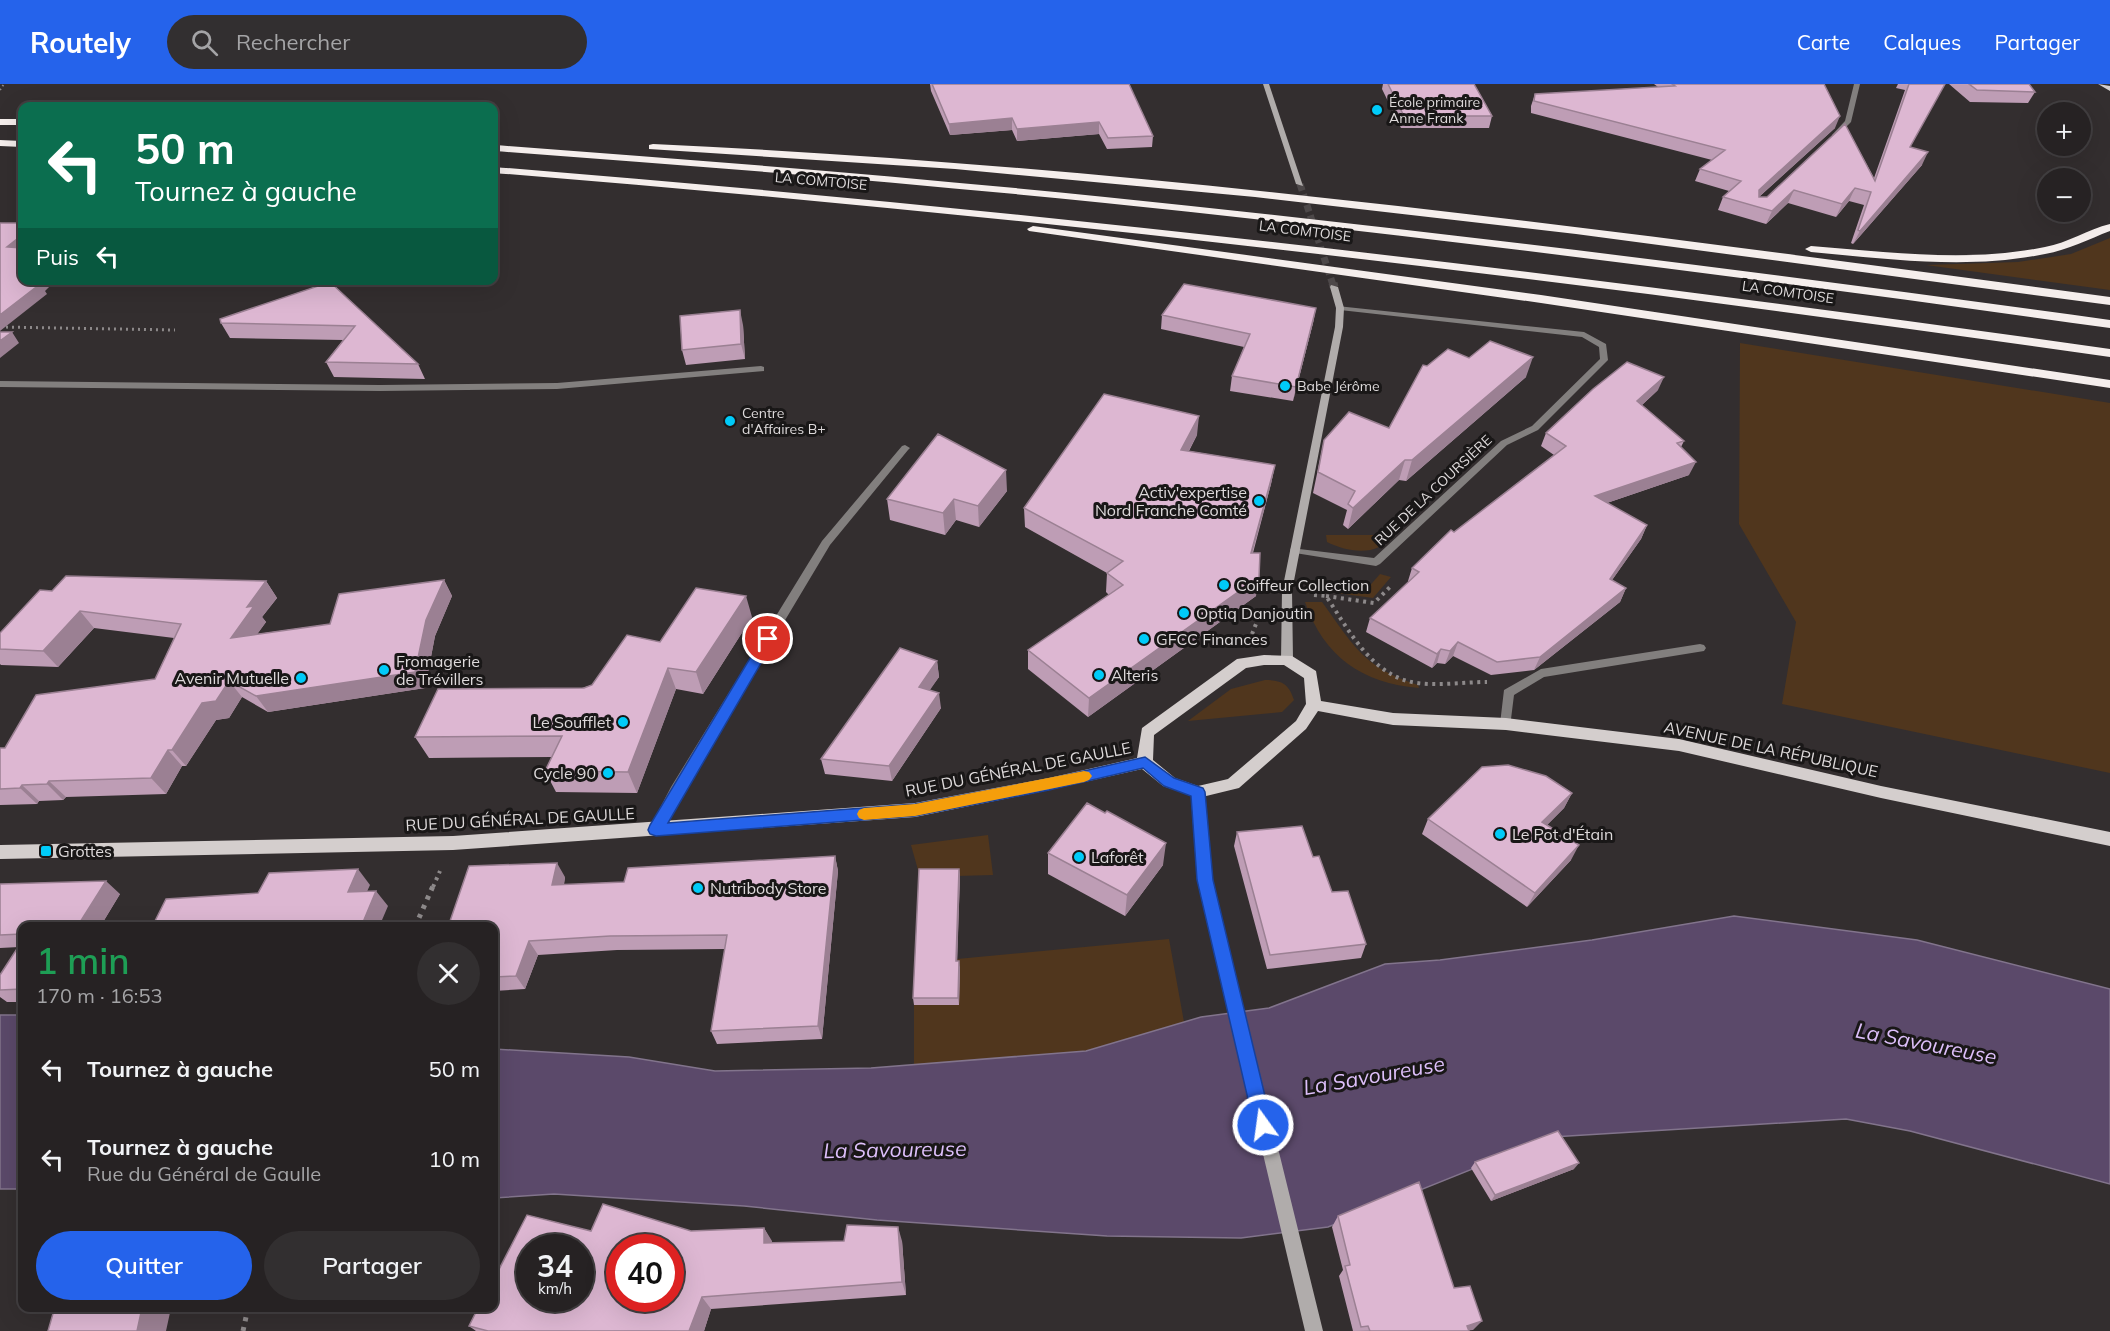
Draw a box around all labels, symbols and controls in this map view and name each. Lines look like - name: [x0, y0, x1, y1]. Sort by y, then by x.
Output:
- search box: [167, 15, 587, 69]
- text: Routely: [30, 25, 131, 60]
- icon: search: [188, 26, 221, 59]
- text: Rechercher: [236, 28, 350, 56]
- text: Carte: [1797, 29, 1850, 55]
- text: Calques: [1883, 29, 1961, 55]
- text: Partager: [1994, 29, 2080, 55]
- place label: École primaire Anne Frank: [1389, 93, 1480, 127]
- map controls: [2037, 102, 2091, 222]
- button: +: [2037, 102, 2091, 156]
- marker: École primaire Anne Frank: [1370, 103, 1384, 117]
- text: 50 m: [135, 122, 235, 175]
- icon: left: [36, 126, 114, 204]
- street label: LA COMTOISE: [774, 168, 868, 194]
- button: −: [2037, 168, 2091, 222]
- text: Tournez à gauche: [135, 174, 357, 208]
- street label: LA COMTOISE: [1258, 216, 1352, 246]
- icon: left: [91, 240, 124, 273]
- text: Puis: [36, 243, 79, 271]
- street label: LA COMTOISE: [1741, 277, 1835, 307]
- place label: Babe Jérôme: [1297, 377, 1380, 395]
- marker: Babe Jérôme: [1278, 379, 1292, 393]
- place label: Centre d'Affaires B+: [742, 404, 826, 438]
- marker: Centre d'Affaires B+: [723, 414, 737, 428]
- street label: RUE DE LA COURSIÈRE: [1371, 431, 1495, 549]
- place label: Activ'expertise Nord Franche Comté: [1095, 482, 1247, 520]
- marker: Activ'expertise Nord Franche Comté: [1252, 494, 1266, 508]
- place label: Coiffeur Collection: [1236, 575, 1369, 595]
- marker: Coiffeur Collection: [1217, 578, 1231, 592]
- place label: Optiq Danjoutin: [1196, 603, 1313, 623]
- marker: Optiq Danjoutin: [1177, 606, 1191, 620]
- pin: [742, 613, 793, 664]
- icon: arrive: [751, 622, 784, 655]
- place label: GFCC Finances: [1156, 629, 1268, 649]
- marker: GFCC Finances: [1137, 632, 1151, 646]
- place label: Fromagerie de Trévillers: [396, 651, 484, 689]
- marker: Fromagerie de Trévillers: [377, 663, 391, 677]
- place label: Alteris: [1111, 665, 1158, 685]
- place label: Avenir Mutuelle: [175, 668, 289, 688]
- marker: Alteris: [1092, 668, 1106, 682]
- marker: Avenir Mutuelle: [294, 671, 308, 685]
- place label: Le Soufflet: [532, 712, 611, 732]
- marker: Le Soufflet: [616, 715, 630, 729]
- street label: AVENUE DE LA RÉPUBLIQUE: [1662, 717, 1880, 781]
- street label: RUE DU GÉNÉRAL DE GAULLE: [903, 737, 1133, 801]
- place label: Cycle 90: [533, 763, 596, 783]
- marker: Cycle 90: [601, 766, 615, 780]
- street label: RUE DU GÉNÉRAL DE GAULLE: [405, 803, 635, 835]
- place label: Le Pot d'Étain: [1512, 824, 1613, 844]
- marker: Le Pot d'Étain: [1493, 827, 1507, 841]
- place label: Grottes: [58, 841, 112, 861]
- marker: Grottes: [39, 844, 53, 858]
- place label: Laforêt: [1091, 847, 1144, 867]
- marker: Laforêt: [1072, 850, 1086, 864]
- place label: Nutribody Store: [710, 878, 826, 898]
- marker: Nutribody Store: [691, 881, 705, 895]
- text: 1 min: [36, 938, 130, 983]
- button: close: [417, 942, 480, 1005]
- text: 170 m · 16:53: [36, 983, 162, 1008]
- water label: La Savoureuse: [1853, 1017, 1999, 1069]
- water label: La Savoureuse: [1301, 1050, 1447, 1100]
- icon: left: [36, 1053, 69, 1086]
- text: Tournez à gauche: [87, 1055, 273, 1083]
- text: 50 m: [429, 1055, 480, 1083]
- position arrow: [1231, 1093, 1295, 1157]
- text: Tournez à gauche: [87, 1133, 273, 1161]
- water label: La Savoureuse: [823, 1135, 967, 1163]
- icon: left: [36, 1143, 69, 1176]
- text: 10 m: [429, 1145, 480, 1173]
- text: Rue du Général de Gaulle: [87, 1161, 321, 1186]
- button: Quitter: [36, 1231, 252, 1300]
- button: Partager: [264, 1231, 480, 1300]
- speed limit sign: 40: [606, 1234, 684, 1312]
- text: 34: [537, 1247, 573, 1285]
- text: km/h: [538, 1279, 572, 1298]

